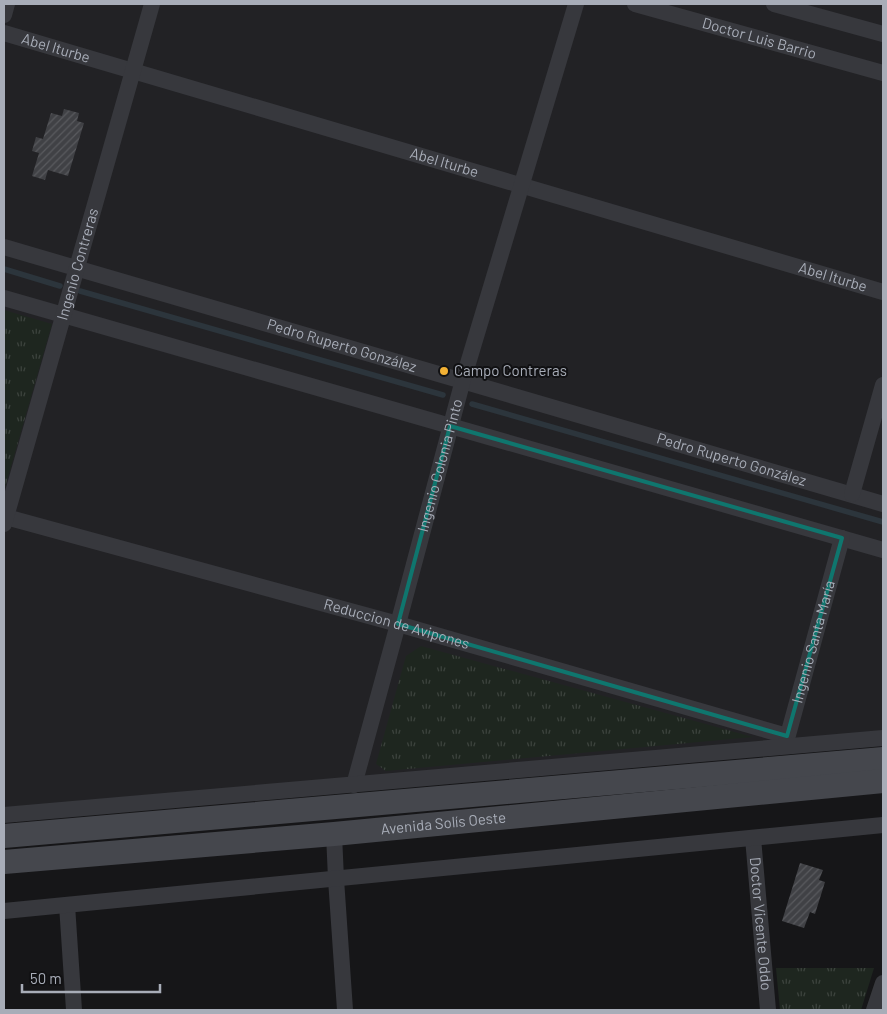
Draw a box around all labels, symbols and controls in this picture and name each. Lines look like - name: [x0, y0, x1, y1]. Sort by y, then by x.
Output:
- street label: Doctor Luis Barrio: [700, 13, 819, 62]
- street label: Abel Iturbe: [20, 29, 93, 66]
- street label: Abel Iturbe: [408, 143, 481, 180]
- street label: Ingenio Contreras: [52, 206, 101, 322]
- street label: Abel Iturbe: [797, 258, 869, 295]
- street label: Pedro Ruperto González: [265, 314, 419, 375]
- place label: Campo Contreras: [454, 361, 567, 379]
- marker: Campo Contreras: [438, 365, 450, 377]
- street label: Ingenio Colonia Pinto: [413, 397, 466, 534]
- street label: Pedro Ruperto González: [655, 428, 809, 489]
- street label: Ingenio Santa María: [787, 578, 838, 705]
- street label: Reduccion de Avipones: [322, 594, 472, 652]
- street label: Avenida Solís Oeste: [380, 807, 507, 837]
- street label: Doctor Vicente Oddo: [747, 856, 776, 991]
- scale bar: [22, 962, 160, 994]
- text: 50 m: [30, 969, 62, 987]

